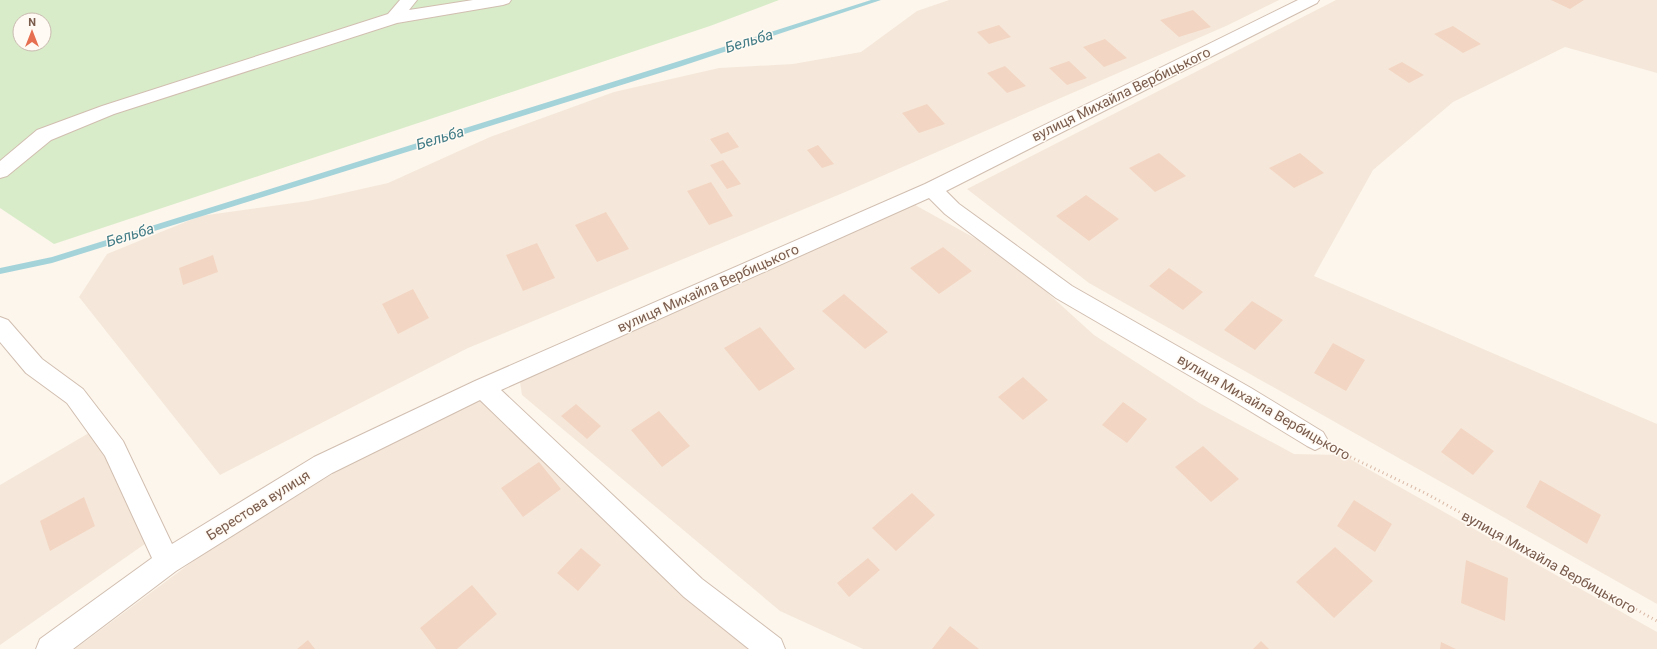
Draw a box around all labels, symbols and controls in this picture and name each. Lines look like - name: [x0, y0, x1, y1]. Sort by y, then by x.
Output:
- north arrow: [12, 12, 52, 52]
- text: N: [28, 16, 36, 29]
- water label: Бельба: [723, 25, 775, 57]
- street label: вулиця Михайла Вербицького: [1029, 44, 1213, 144]
- water label: Бельба: [414, 122, 466, 154]
- water label: Бельба: [104, 219, 156, 251]
- street label: вулиця Михайла Вербицького: [615, 241, 801, 335]
- street label: вулиця Михайла Вербицького: [1175, 351, 1353, 463]
- street label: Берестова вулиця: [203, 467, 313, 543]
- street label: вулиця Михайла Вербицького: [1459, 507, 1639, 617]

